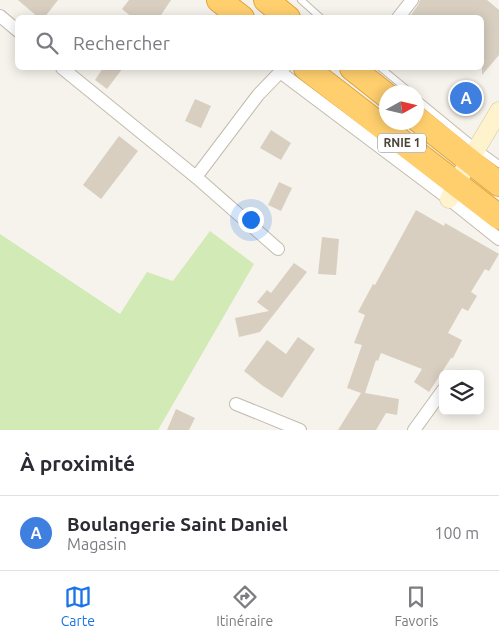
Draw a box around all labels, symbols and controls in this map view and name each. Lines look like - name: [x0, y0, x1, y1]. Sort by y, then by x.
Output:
- search box: [15, 15, 484, 70]
- icon: search: [33, 29, 61, 57]
- text: Rechercher: [73, 32, 170, 54]
- pin: A: [450, 79, 482, 117]
- north arrow: [379, 85, 424, 130]
- road number: RNIE 1: [378, 134, 426, 152]
- your location: [238, 207, 264, 233]
- map controls: [439, 370, 484, 415]
- button: layers: [439, 370, 484, 415]
- text: À proximité: [20, 451, 135, 475]
- text: Boulangerie Saint Daniel: [67, 513, 288, 535]
- text: A: [30, 524, 42, 542]
- text: 100 m: [434, 524, 479, 542]
- text: Magasin: [67, 535, 127, 553]
- tab: Carte: [61, 583, 95, 629]
- tab: Itinéraire: [216, 583, 273, 629]
- tab: Favoris: [395, 583, 438, 629]

